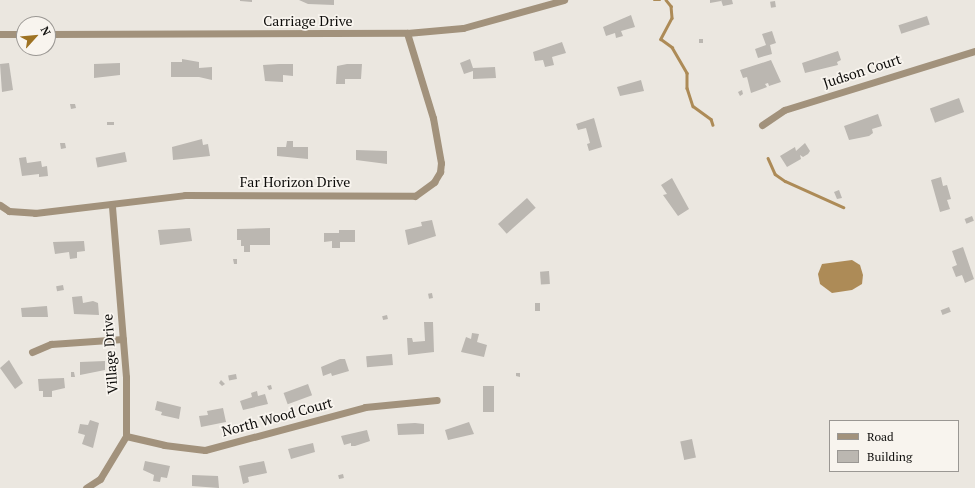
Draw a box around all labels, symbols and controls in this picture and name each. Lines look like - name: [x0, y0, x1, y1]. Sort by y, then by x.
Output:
- street label: Carriage Drive: [263, 13, 353, 29]
- north arrow: [16, 16, 56, 56]
- text: N: [38, 24, 54, 38]
- street label: Judson Court: [821, 50, 903, 92]
- street label: Far Horizon Drive: [240, 174, 350, 190]
- street label: Village Drive: [99, 313, 121, 395]
- street label: North Wood Court: [220, 394, 334, 440]
- legend: [829, 420, 959, 472]
- text: Road: [867, 429, 894, 444]
- text: Building: [867, 449, 912, 464]

